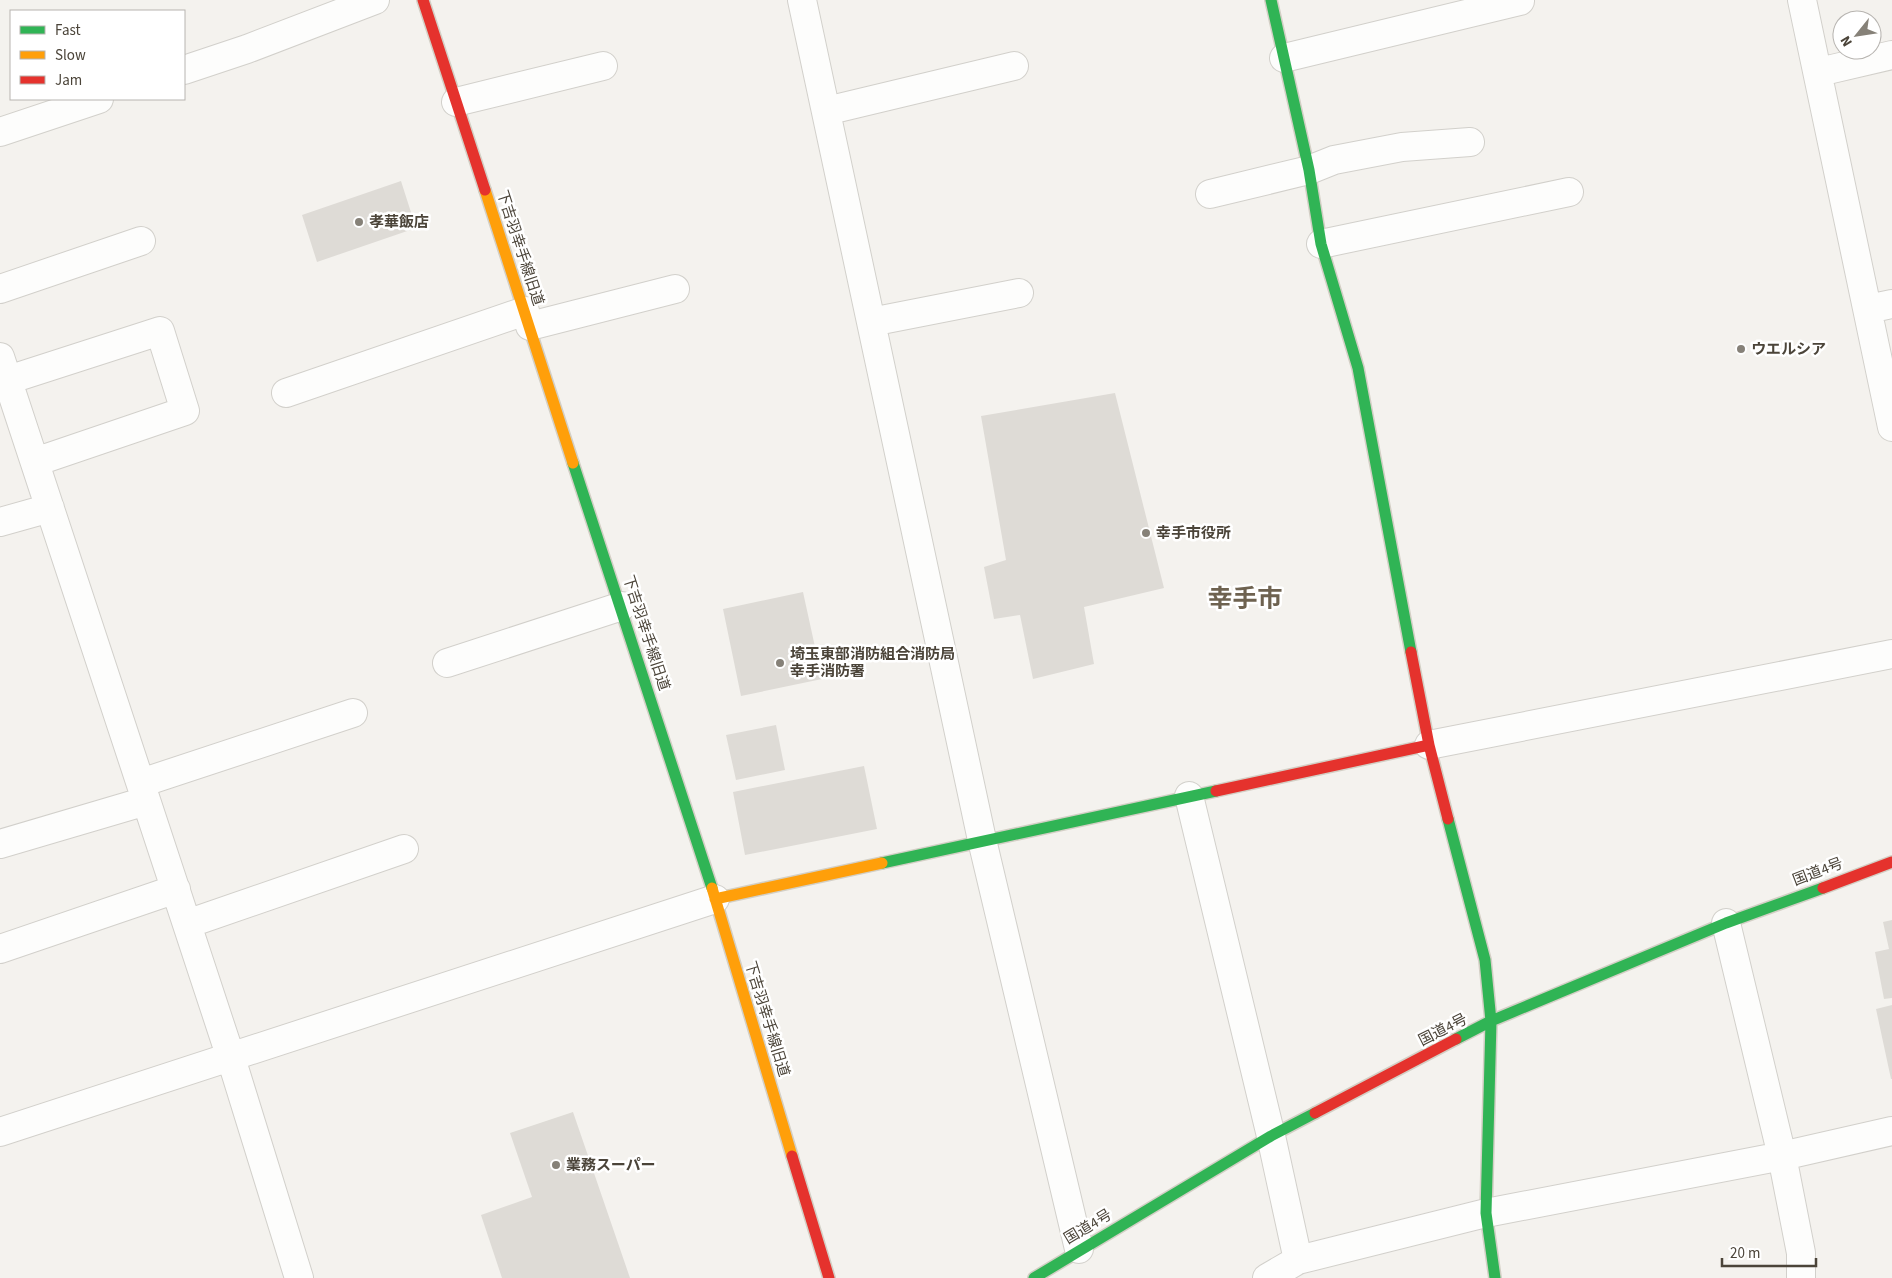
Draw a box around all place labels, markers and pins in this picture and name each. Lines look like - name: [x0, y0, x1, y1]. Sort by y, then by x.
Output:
- place label: 孝華飯店: [369, 212, 429, 233]
- marker: 孝華飯店: [353, 216, 365, 228]
- place label: ウエルシア: [1751, 339, 1826, 360]
- marker: ウエルシア: [1735, 343, 1747, 355]
- place label: 幸手市役所: [1156, 523, 1231, 544]
- marker: 幸手市役所: [1140, 527, 1152, 539]
- place label: 埼玉東部消防組合消防局 幸手消防署: [790, 644, 955, 682]
- marker: 埼玉東部消防組合消防局 幸手消防署: [774, 657, 786, 669]
- place label: 業務スーパー: [566, 1155, 656, 1176]
- marker: 業務スーパー: [550, 1159, 562, 1171]

